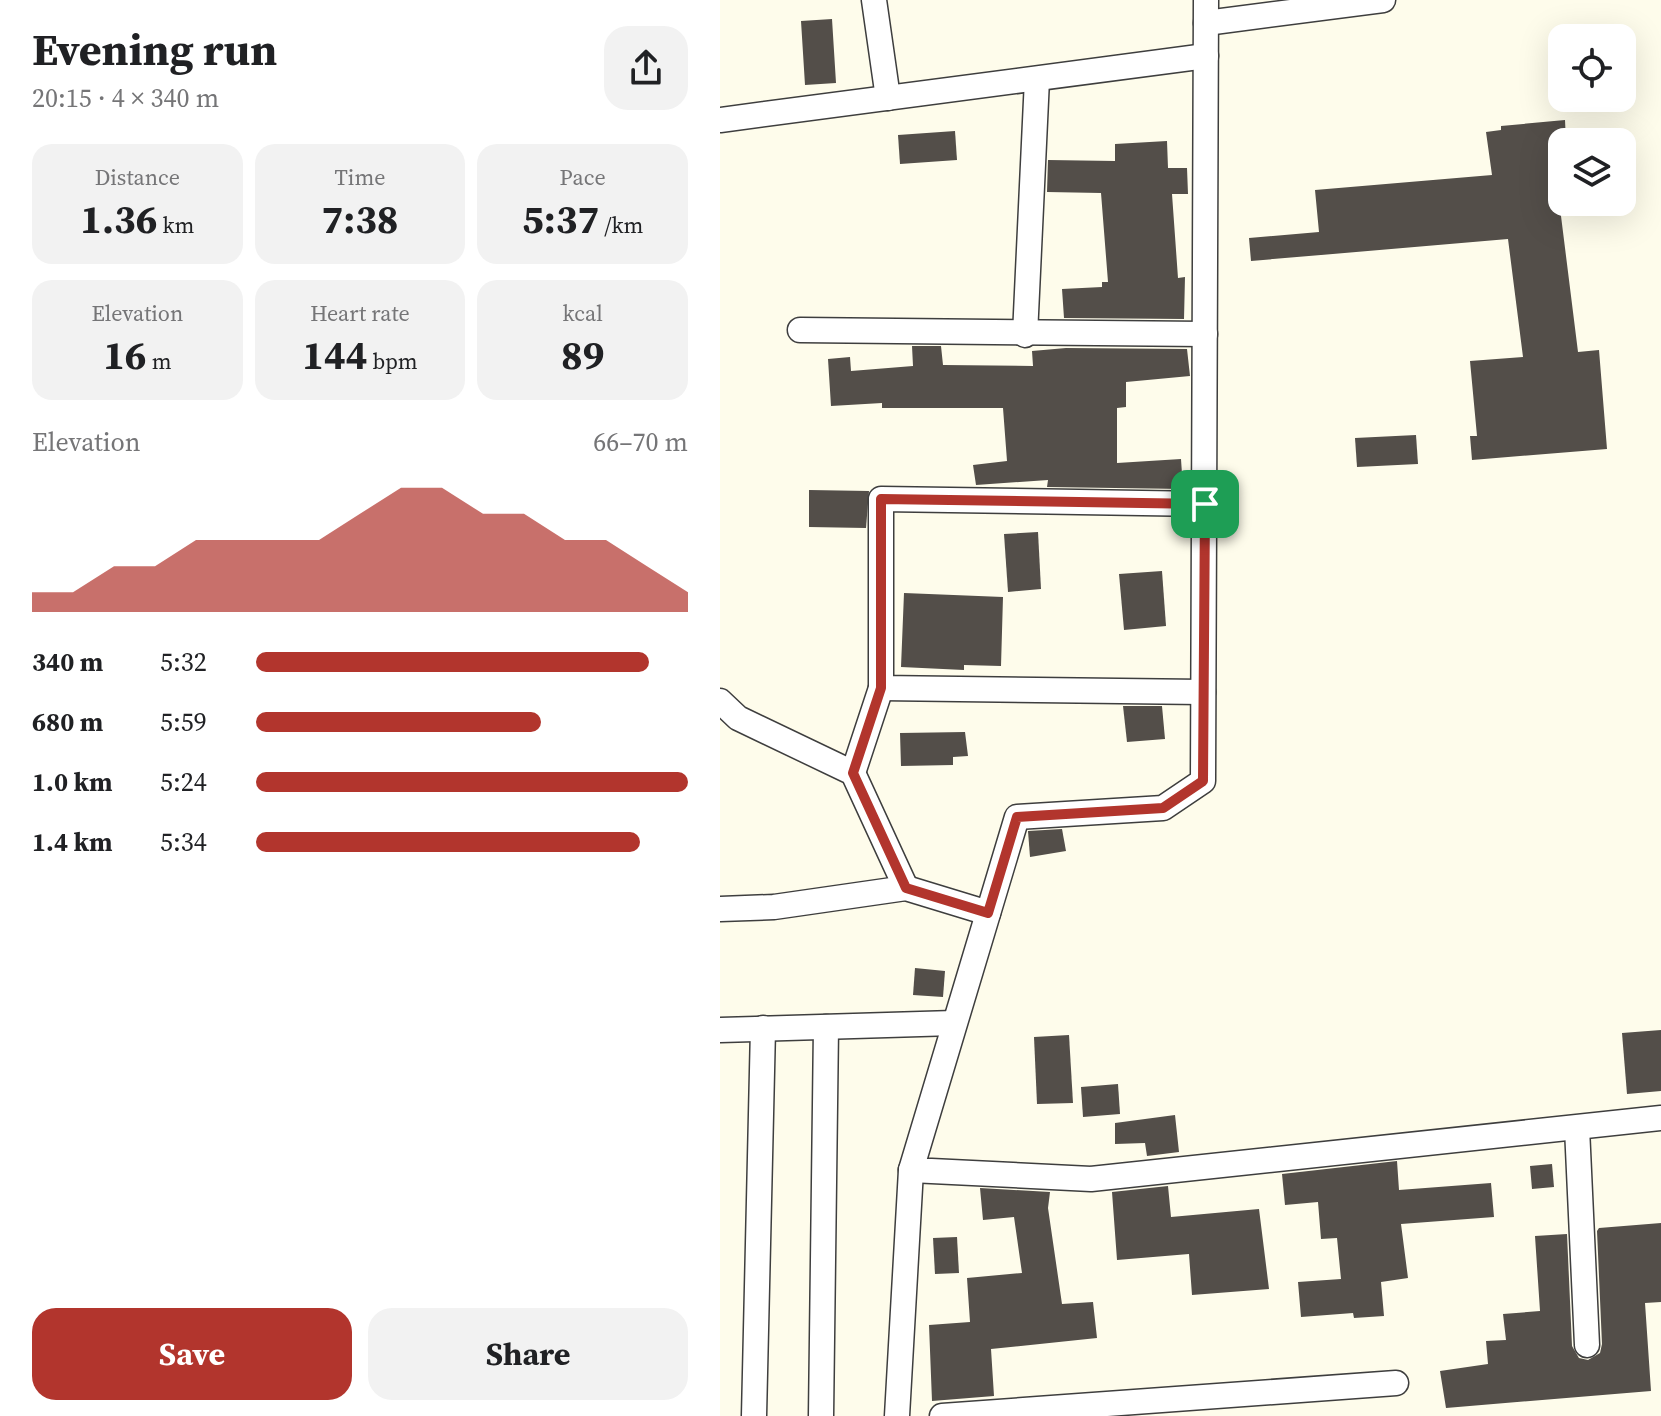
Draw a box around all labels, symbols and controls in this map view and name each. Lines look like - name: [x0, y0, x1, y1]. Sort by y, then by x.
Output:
- text: Evening run: [32, 19, 277, 80]
- map controls: [1548, 24, 1636, 216]
- button: locate: [1548, 24, 1636, 112]
- button: share: [604, 26, 688, 110]
- text: 20:15 · 4 × 340 m: [32, 80, 219, 116]
- button: layers: [1548, 128, 1636, 216]
- text: Distance: [95, 162, 180, 192]
- text: Time: [335, 162, 385, 192]
- text: Pace: [560, 162, 606, 192]
- text: 1.36: [80, 192, 157, 246]
- text: 7:38: [321, 192, 399, 246]
- text: 5:37: [522, 192, 599, 246]
- text: km: [157, 210, 194, 240]
- text: /km: [599, 210, 643, 240]
- text: Elevation: [91, 298, 183, 328]
- text: Heart rate: [310, 298, 410, 328]
- text: kcal: [563, 298, 603, 328]
- text: 16: [103, 328, 147, 382]
- text: 144: [302, 328, 367, 382]
- text: 89: [561, 328, 604, 382]
- text: m: [147, 346, 171, 376]
- text: bpm: [367, 346, 418, 376]
- text: Elevation: [32, 424, 141, 460]
- text: 66–70 m: [593, 424, 688, 460]
- pin: [1171, 470, 1239, 538]
- icon: arrive: [1183, 482, 1227, 526]
- text: 340 m: [32, 644, 103, 680]
- text: 5:32: [160, 644, 207, 680]
- text: 680 m: [32, 704, 103, 740]
- text: 5:59: [160, 704, 207, 740]
- text: 1.0 km: [32, 764, 113, 800]
- text: 5:24: [160, 764, 207, 800]
- text: 1.4 km: [32, 824, 113, 860]
- text: 5:34: [160, 824, 207, 860]
- button: Save: [32, 1308, 352, 1400]
- button: Share: [368, 1308, 688, 1400]

